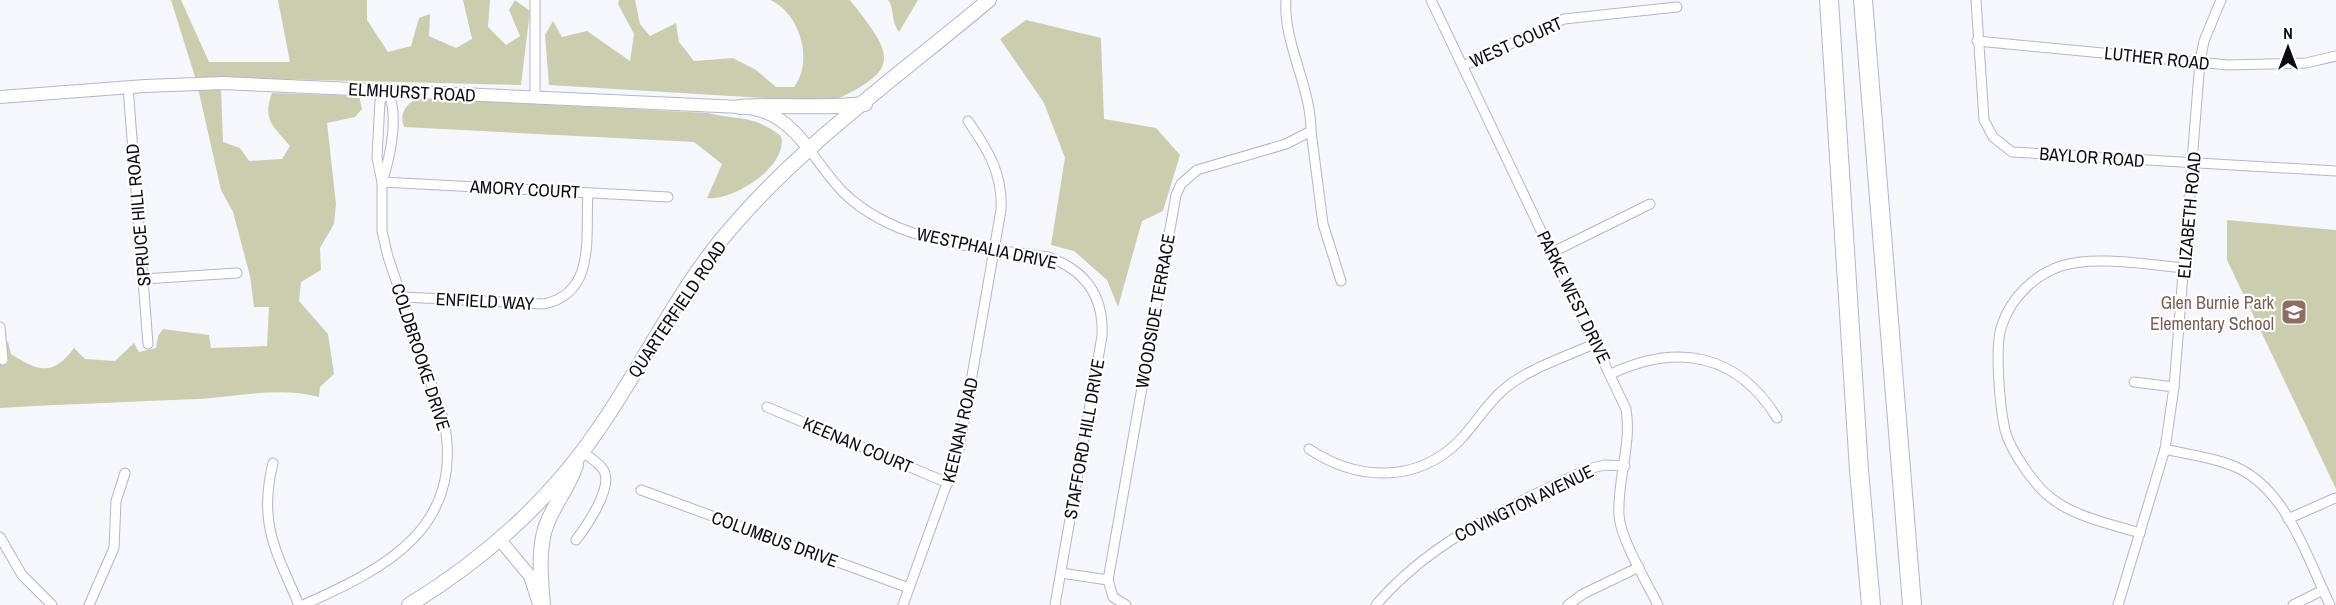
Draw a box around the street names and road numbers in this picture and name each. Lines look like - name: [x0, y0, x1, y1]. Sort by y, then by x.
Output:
- street label: WEST COURT: [1466, 11, 1566, 73]
- street label: LUTHER ROAD: [2103, 40, 2211, 76]
- street label: ELMHURST ROAD: [348, 76, 476, 108]
- street label: BAYLOR ROAD: [2038, 141, 2146, 173]
- street label: SPRUCE HILL ROAD: [119, 143, 157, 287]
- street label: ELIZABETH ROAD: [2171, 151, 2207, 279]
- street label: AMORY COURT: [468, 174, 581, 204]
- street label: WESTPHALIA DRIVE: [914, 221, 1060, 275]
- street label: PARKE WEST DRIVE: [1531, 227, 1617, 367]
- street label: WOODSIDE TERRACE: [1129, 232, 1181, 390]
- street label: QUARTERFIELD ROAD: [622, 235, 732, 383]
- street label: COLDBROOKE DRIVE: [385, 280, 457, 434]
- street label: ENFIELD WAY: [435, 286, 535, 316]
- street label: STAFFORD HILL DRIVE: [1058, 357, 1110, 521]
- street label: KEENAN ROAD: [936, 375, 984, 485]
- street label: KEENAN COURT: [799, 411, 917, 479]
- street label: COVINGTON AVENUE: [1450, 458, 1598, 548]
- street label: COLUMBUS DRIVE: [708, 505, 842, 573]

